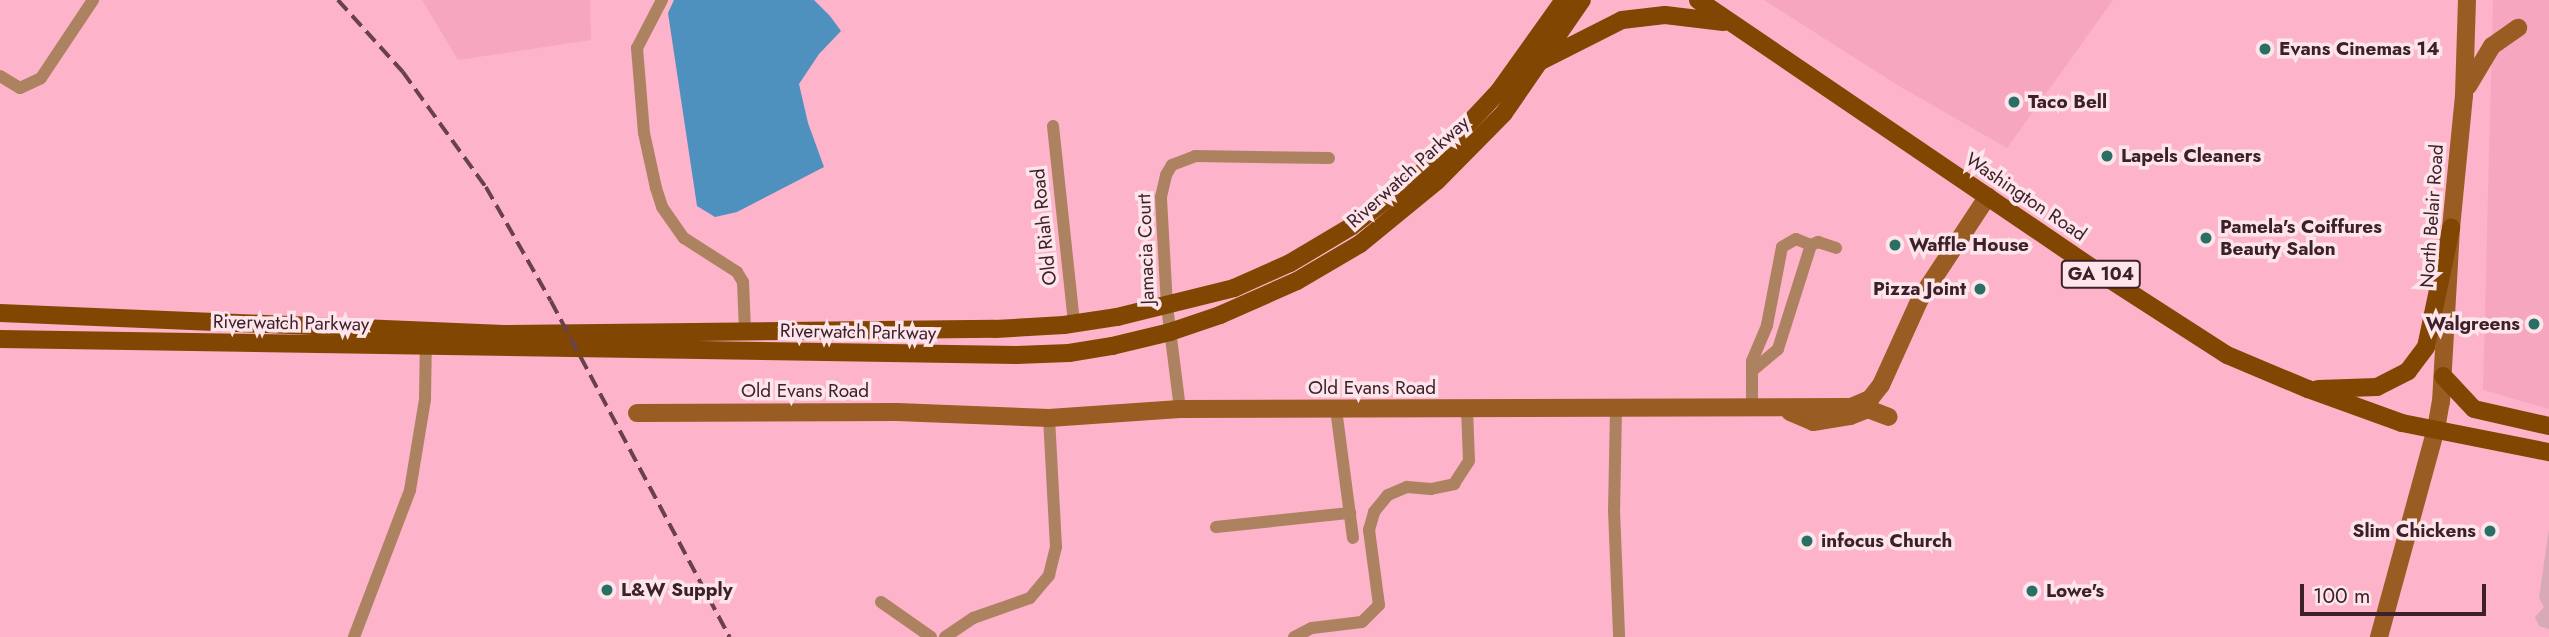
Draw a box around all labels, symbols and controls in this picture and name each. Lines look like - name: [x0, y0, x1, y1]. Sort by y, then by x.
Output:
- place label: Evans Cinemas 14: [2279, 38, 2439, 60]
- marker: Evans Cinemas 14: [2257, 41, 2273, 57]
- place label: Taco Bell: [2028, 91, 2107, 113]
- marker: Taco Bell: [2006, 94, 2022, 110]
- street label: Riverwatch Parkway: [1342, 111, 1474, 233]
- street label: North Belair Road: [2416, 143, 2448, 289]
- place label: Lapels Cleaners: [2121, 145, 2261, 167]
- street label: Washington Road: [1961, 148, 2091, 246]
- marker: Lapels Cleaners: [2099, 148, 2115, 164]
- street label: Old Riah Road: [1027, 167, 1061, 287]
- street label: Jamacia Court: [1133, 193, 1159, 305]
- place label: Pamela's Coiffures Beauty Salon: [2220, 216, 2382, 260]
- marker: Pamela's Coiffures Beauty Salon: [2198, 230, 2214, 246]
- place label: Waffle House: [1909, 234, 2029, 256]
- marker: Waffle House: [1887, 237, 1903, 253]
- road number: GA 104: [2061, 260, 2141, 288]
- place label: Pizza Joint: [1873, 278, 1966, 300]
- marker: Pizza Joint: [1972, 281, 1988, 297]
- street label: Riverwatch Parkway: [213, 310, 369, 336]
- place label: Walgreens: [2426, 313, 2520, 335]
- marker: Walgreens: [2526, 316, 2542, 332]
- street label: Riverwatch Parkway: [780, 319, 936, 345]
- street label: Old Evans Road: [1308, 377, 1436, 399]
- street label: Old Evans Road: [741, 380, 869, 402]
- place label: Slim Chickens: [2353, 520, 2476, 542]
- marker: Slim Chickens: [2482, 523, 2498, 539]
- place label: infocus Church: [1821, 530, 1952, 552]
- marker: infocus Church: [1799, 533, 1815, 549]
- scale bar: [2304, 570, 2490, 614]
- place label: L&W Supply: [621, 579, 733, 601]
- place label: Lowe's: [2046, 580, 2104, 602]
- text: 100 m: [2313, 581, 2370, 611]
- marker: L&W Supply: [599, 582, 615, 598]
- marker: Lowe's: [2024, 583, 2040, 599]

